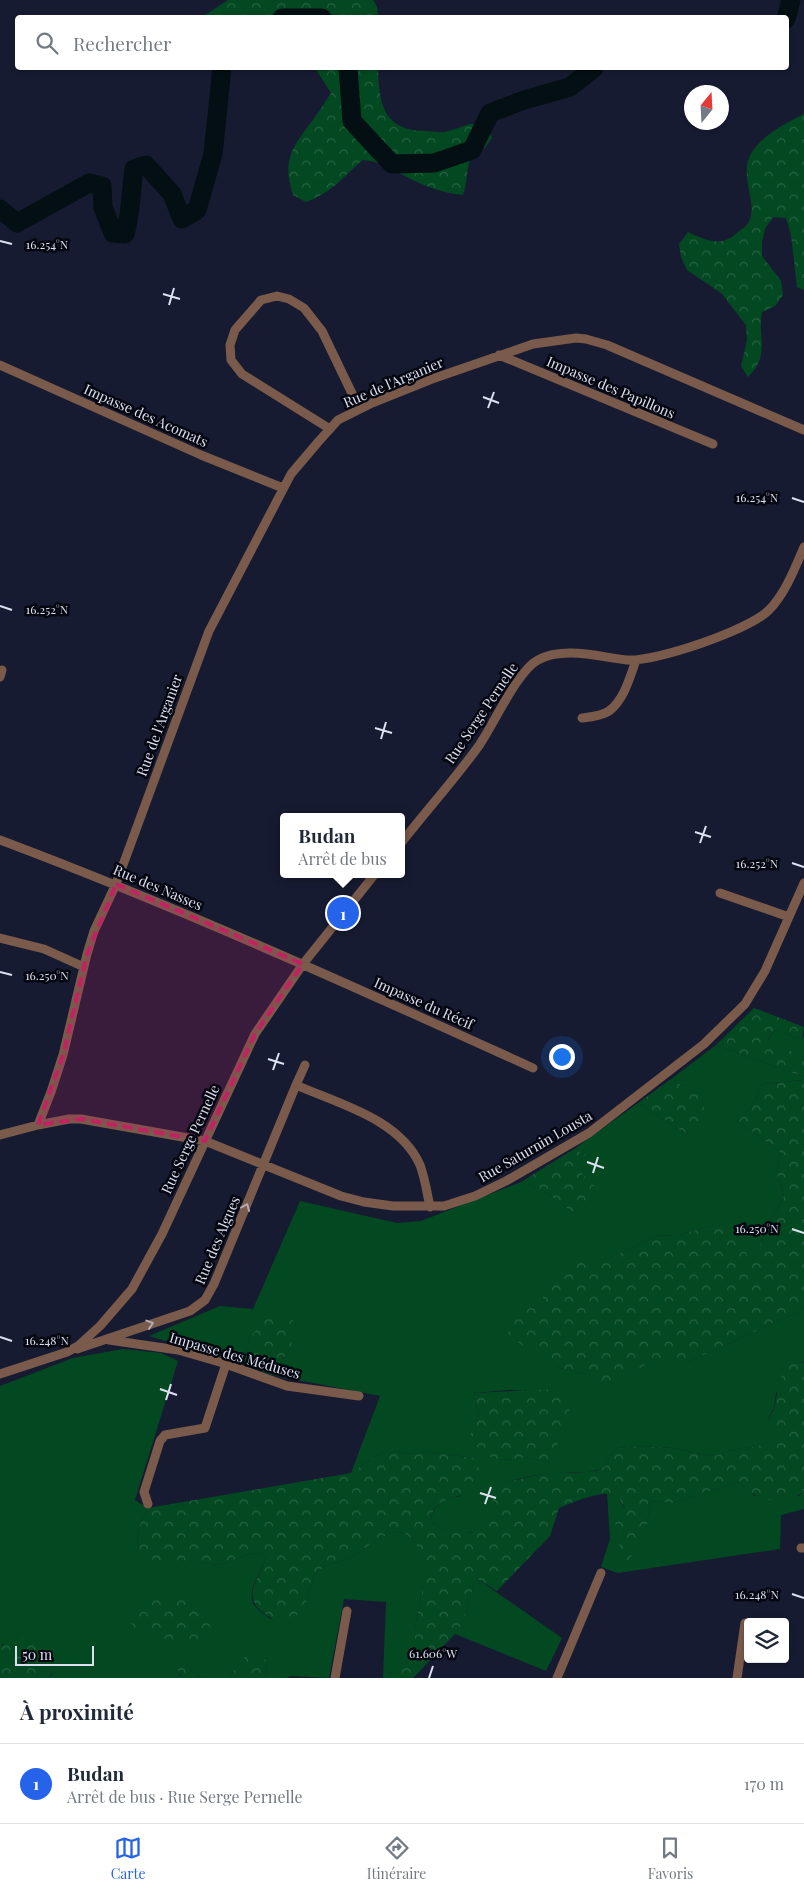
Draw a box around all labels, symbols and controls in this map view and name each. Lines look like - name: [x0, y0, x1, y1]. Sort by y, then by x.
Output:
- search box: [15, 15, 789, 70]
- icon: search: [33, 29, 61, 57]
- text: Rechercher: [73, 30, 172, 56]
- north arrow: [684, 85, 729, 130]
- text: 16.254°N: [26, 236, 69, 252]
- street label: Impasse des Papillons: [544, 351, 678, 423]
- street label: Rue de l'Arganier: [340, 352, 447, 412]
- street label: Impasse des Acomats: [81, 379, 211, 451]
- text: 16.254°N: [736, 489, 779, 505]
- text: 16.252°N: [26, 601, 69, 617]
- street label: Rue Serge Pernelle: [440, 659, 522, 767]
- street label: Rue de l'Arganier: [132, 671, 186, 779]
- popup: [280, 813, 405, 878]
- text: Budan: [298, 822, 356, 848]
- text: Arrêt de bus: [298, 848, 387, 869]
- text: 16.252°N: [736, 855, 779, 871]
- street label: Rue des Nasses: [110, 860, 206, 914]
- pin: 1: [327, 894, 359, 932]
- text: 16.250°N: [25, 967, 69, 983]
- street label: Impasse du Récif: [371, 973, 478, 1034]
- your location: [549, 1044, 575, 1070]
- street label: Rue Serge Pernelle: [156, 1081, 224, 1197]
- street label: Rue Saturnin Lousta: [475, 1106, 595, 1186]
- street label: Rue des Algues: [190, 1193, 244, 1287]
- one-way arrow: [240, 1203, 251, 1212]
- text: 16.250°N: [735, 1220, 779, 1236]
- one-way arrow: [146, 1320, 154, 1330]
- street label: Impasse des Méduses: [167, 1327, 303, 1383]
- text: 16.248°N: [25, 1332, 70, 1348]
- text: 16.248°N: [735, 1586, 780, 1602]
- map controls: [744, 1618, 789, 1663]
- button: layers: [744, 1618, 789, 1663]
- scale bar: [15, 1643, 94, 1666]
- text: 50 m: [22, 1645, 52, 1664]
- text: 61.606°W: [409, 1645, 457, 1661]
- text: À proximité: [20, 1697, 134, 1725]
- text: Budan: [67, 1760, 124, 1786]
- text: 1: [33, 1773, 39, 1794]
- text: 170 m: [744, 1773, 784, 1794]
- text: Arrêt de bus · Rue Serge Pernelle: [67, 1786, 303, 1807]
- tab: Carte: [111, 1834, 146, 1883]
- tab: Itinéraire: [367, 1834, 426, 1883]
- tab: Favoris: [648, 1834, 693, 1883]

